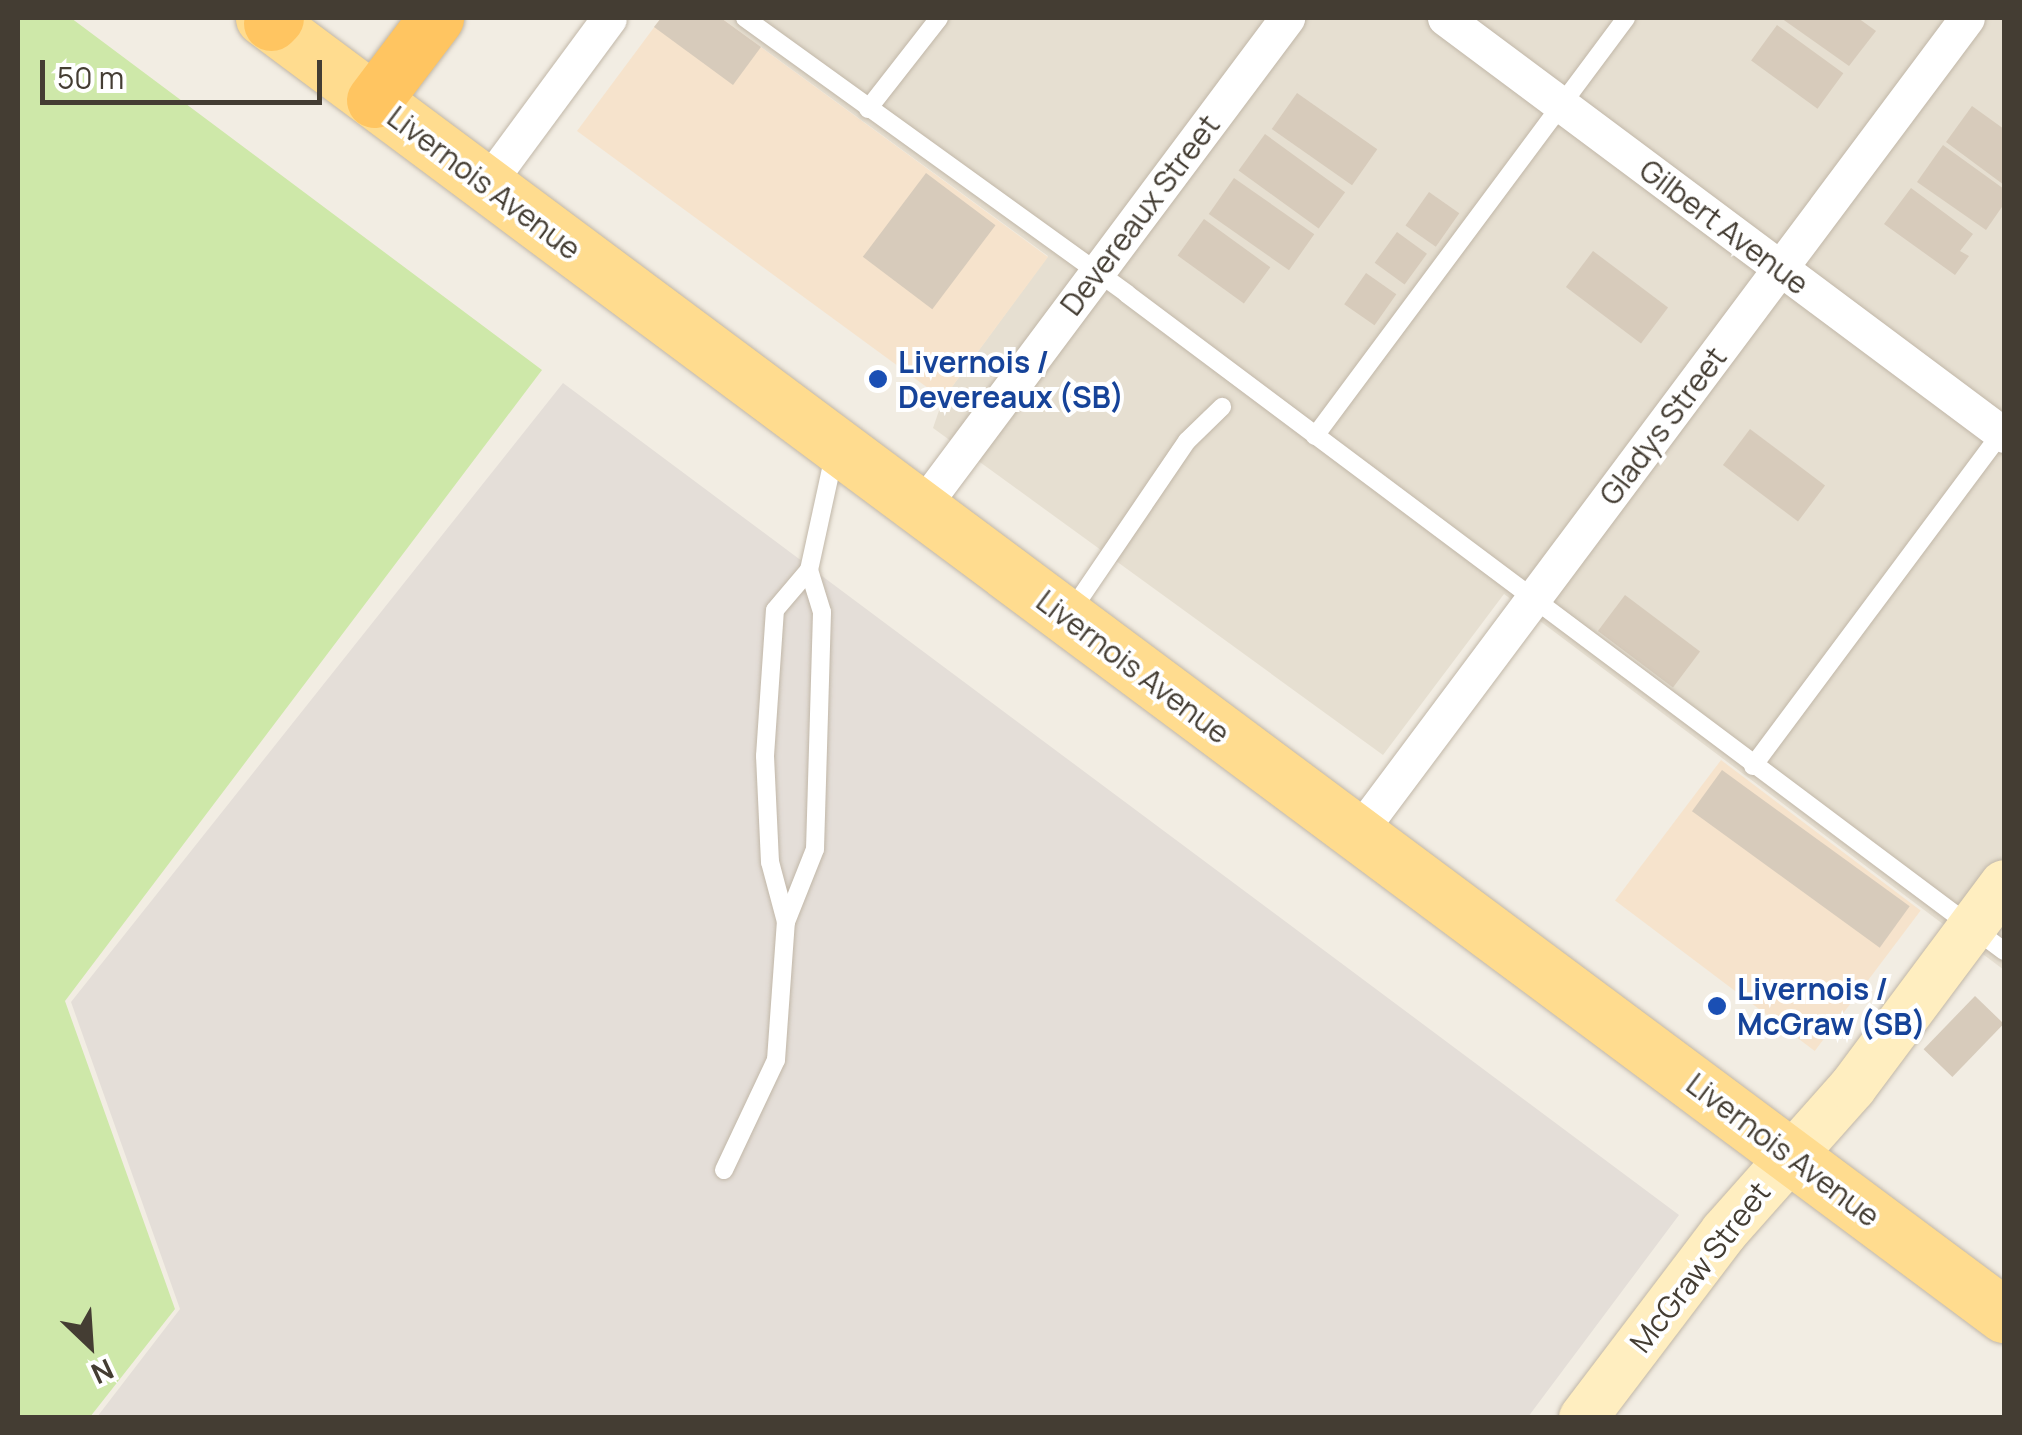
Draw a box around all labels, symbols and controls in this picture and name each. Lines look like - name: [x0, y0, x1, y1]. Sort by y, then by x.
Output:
- scale bar: [45, 40, 328, 102]
- text: 50 m: [57, 57, 124, 98]
- street label: Livernois Avenue: [380, 99, 588, 267]
- street label: Devereaux Street: [1053, 108, 1227, 322]
- street label: Gilbert Avenue: [1633, 152, 1815, 302]
- street label: Gladys Street: [1592, 340, 1734, 512]
- place label: Livernois / Devereaux (SB): [898, 344, 1124, 414]
- marker: Livernois / Devereaux (SB): [867, 368, 889, 390]
- street label: Livernois Avenue: [1029, 583, 1237, 751]
- place label: Livernois / McGraw (SB): [1737, 971, 1926, 1042]
- marker: Livernois / McGraw (SB): [1706, 995, 1728, 1017]
- street label: Livernois Avenue: [1679, 1066, 1887, 1234]
- street label: McGraw Street: [1622, 1175, 1778, 1359]
- north arrow: [40, 1295, 140, 1395]
- text: N: [86, 1351, 120, 1394]

